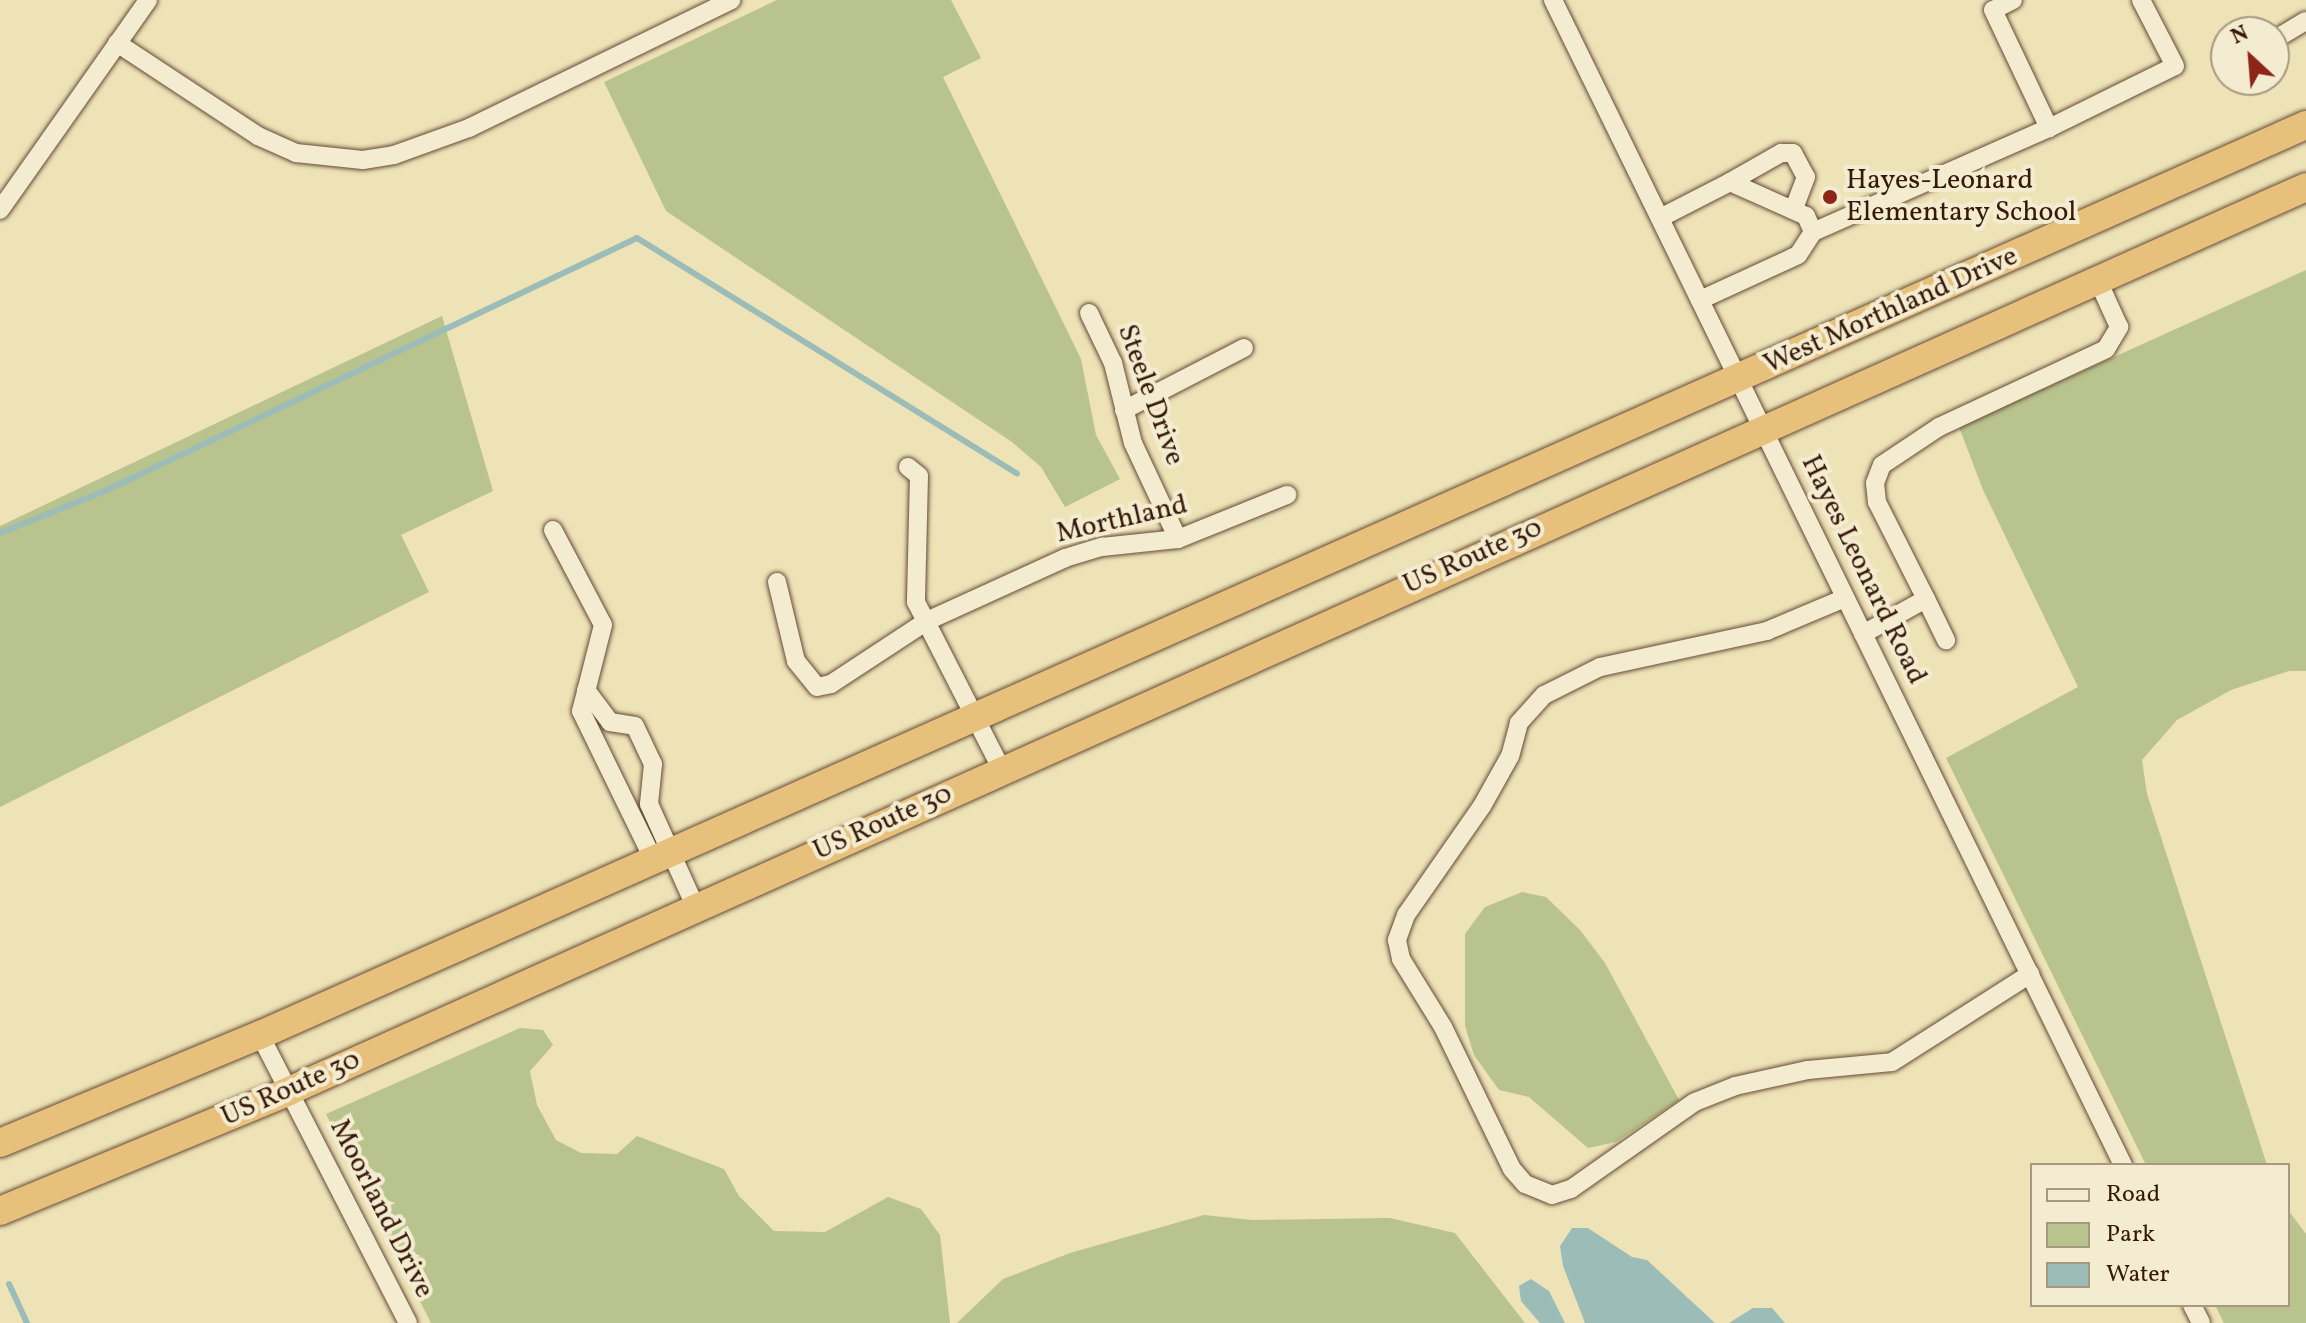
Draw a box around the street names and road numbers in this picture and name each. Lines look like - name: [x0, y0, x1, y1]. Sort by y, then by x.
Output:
- street label: West Morthland Drive: [1759, 240, 2023, 382]
- street label: Steele Drive: [1109, 320, 1191, 470]
- street label: Hayes Leonard Road: [1793, 450, 1933, 690]
- street label: Morthland: [1053, 489, 1191, 551]
- street label: US Route 30: [1398, 511, 1548, 603]
- street label: US Route 30: [808, 777, 958, 869]
- street label: US Route 30: [216, 1043, 366, 1135]
- street label: Moorland Drive: [322, 1114, 440, 1304]

